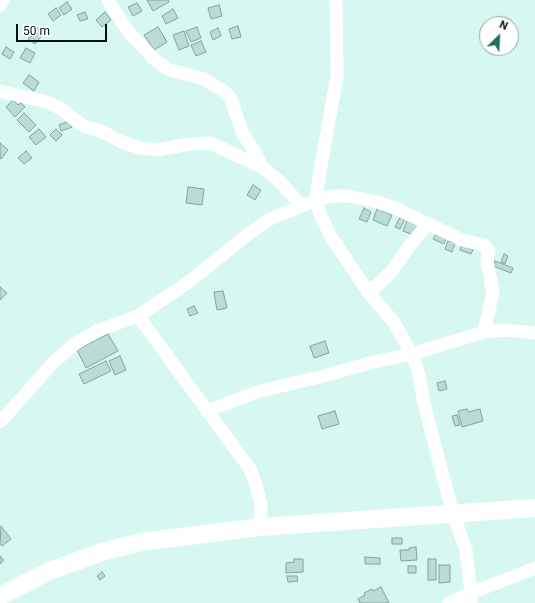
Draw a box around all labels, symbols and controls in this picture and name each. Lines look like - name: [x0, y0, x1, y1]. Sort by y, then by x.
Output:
- scale bar: [18, 16, 109, 42]
- north arrow: [479, 16, 519, 56]
- text: N: [497, 18, 510, 33]
- text: 50 m: [23, 24, 50, 38]

